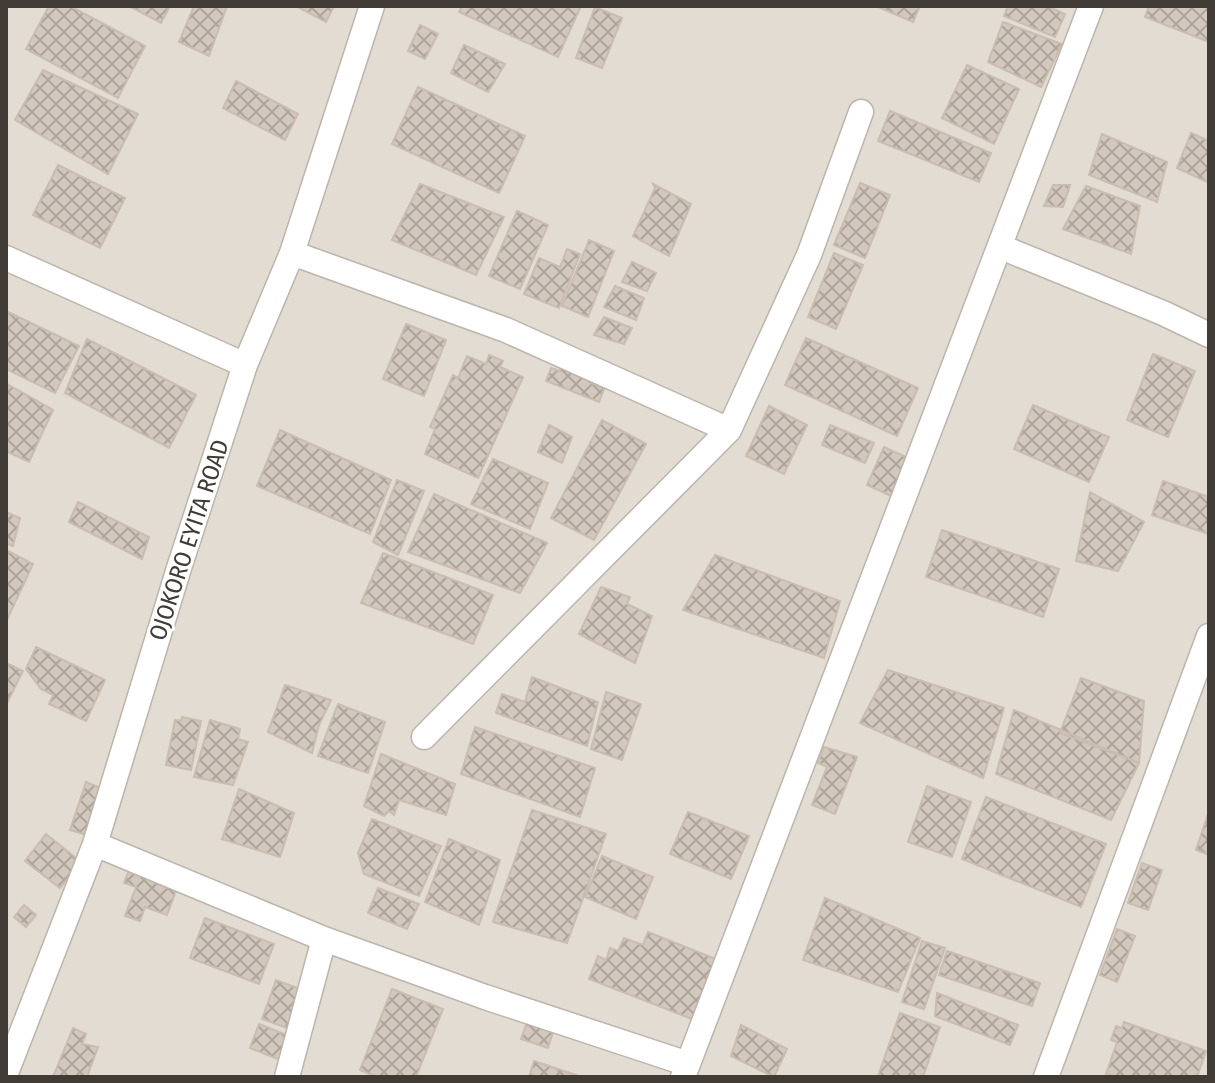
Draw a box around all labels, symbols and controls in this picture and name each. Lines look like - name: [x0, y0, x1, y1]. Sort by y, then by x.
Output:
- street label: OJOKORO EYITA ROAD: [143, 436, 235, 644]

